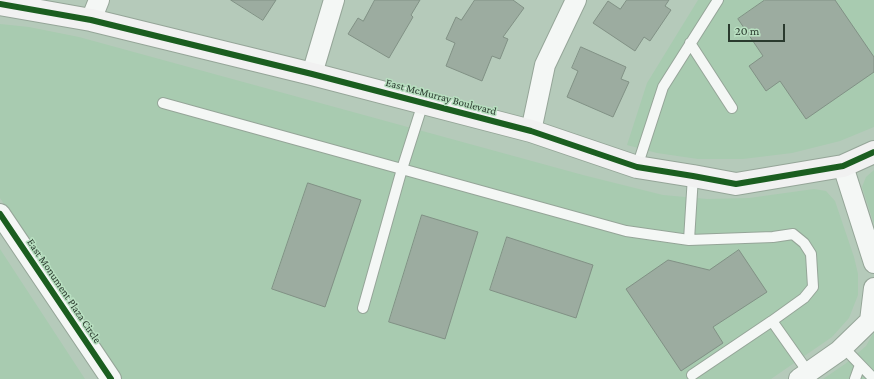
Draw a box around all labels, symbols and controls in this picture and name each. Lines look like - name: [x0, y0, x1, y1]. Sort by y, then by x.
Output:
- scale bar: [730, 16, 787, 42]
- text: 20 m: [735, 24, 759, 38]
- street label: East McMurray Boulevard: [384, 76, 498, 118]
- street label: East Monument Plaza Circle: [24, 236, 104, 346]

